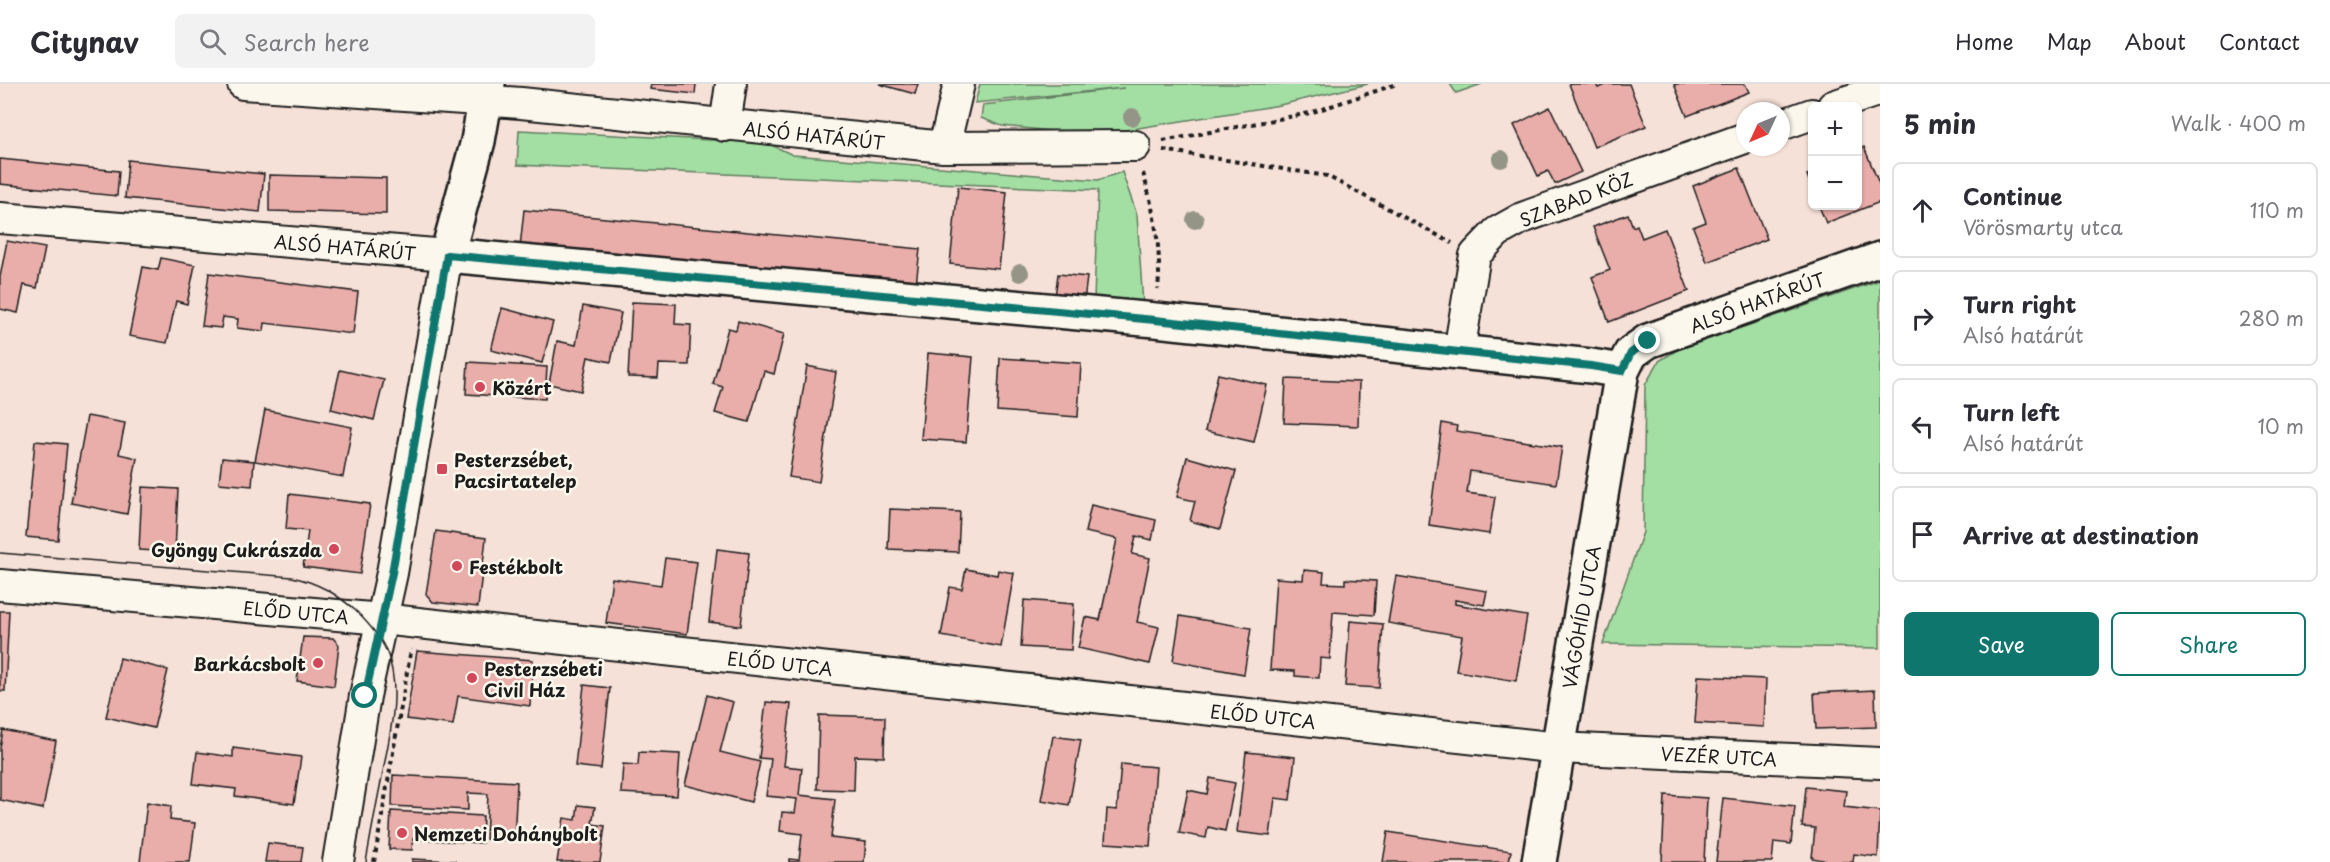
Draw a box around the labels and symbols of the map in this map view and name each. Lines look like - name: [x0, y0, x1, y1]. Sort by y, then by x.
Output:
- north arrow: [1736, 102, 1790, 156]
- street label: ALSÓ HATÁRÚT: [742, 114, 887, 156]
- street label: SZABAD KÖZ: [1515, 165, 1637, 233]
- street label: ALSÓ HATÁRÚT: [273, 227, 418, 267]
- street label: ALSÓ HATÁRÚT: [1685, 265, 1829, 339]
- route end: [1634, 327, 1660, 353]
- place label: Közért: [492, 374, 552, 401]
- marker: Közért: [473, 380, 487, 394]
- place label: Pesterzsébet, Pacsirtatelep: [454, 446, 576, 494]
- marker: Pesterzsébet, Pacsirtatelep: [435, 462, 449, 476]
- place label: Gyöngy Cukrászda: [151, 536, 323, 563]
- marker: Gyöngy Cukrászda: [327, 542, 341, 556]
- street label: VÁGÓHÍD UTCA: [1555, 543, 1607, 691]
- place label: Festékbolt: [469, 553, 564, 580]
- marker: Festékbolt: [450, 559, 464, 573]
- street label: ELŐD UTCA: [242, 594, 350, 630]
- street label: ELŐD UTCA: [726, 644, 834, 682]
- place label: Barkácsbolt: [193, 650, 306, 677]
- place label: Pesterzsébeti Civil Ház: [484, 655, 603, 703]
- marker: Barkácsbolt: [311, 656, 325, 670]
- marker: Pesterzsébeti Civil Ház: [465, 671, 479, 685]
- route start: [351, 682, 377, 708]
- street label: ELŐD UTCA: [1209, 697, 1317, 735]
- street label: VEZÉR UTCA: [1660, 739, 1778, 773]
- place label: Nemzeti Dohánybolt: [414, 820, 598, 847]
- marker: Nemzeti Dohánybolt: [395, 826, 409, 840]

